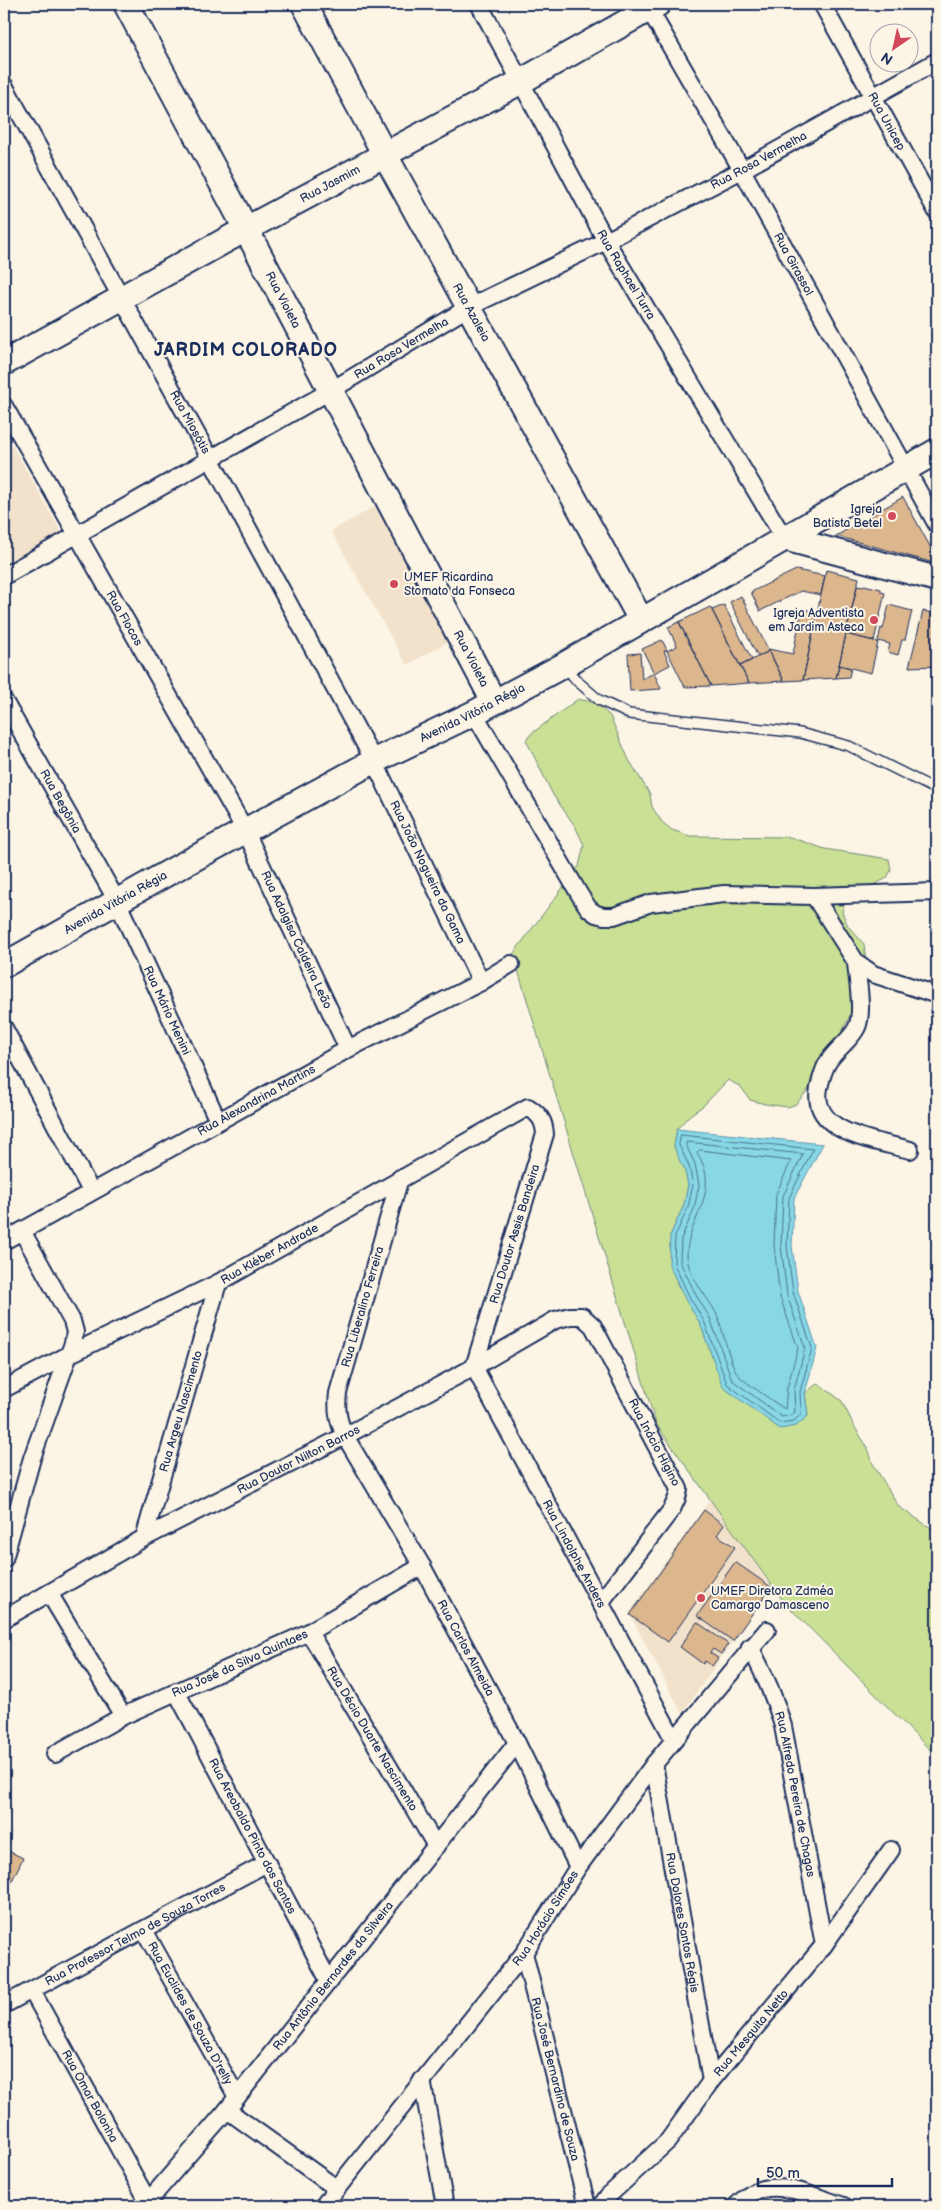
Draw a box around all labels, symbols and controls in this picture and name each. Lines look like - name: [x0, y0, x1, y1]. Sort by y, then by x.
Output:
- north arrow: [868, 22, 918, 72]
- text: N: [878, 48, 896, 68]
- street label: Rua Unicep: [865, 90, 909, 153]
- street label: Rua Rosa Vermelha: [708, 128, 810, 193]
- street label: Rua Jasmim: [297, 162, 363, 206]
- street label: Rua Raphael Turra: [594, 227, 659, 322]
- street label: Rua Girassol: [770, 230, 817, 298]
- street label: Rua Violeta: [262, 269, 304, 331]
- street label: Rua Azaleia: [450, 281, 494, 344]
- street label: Rua Rosa Vermelha: [351, 314, 451, 382]
- district label: JARDIM COLORADO: [154, 340, 338, 361]
- street label: Rua Miosótis: [166, 388, 214, 457]
- place label: Igreja Batista Betel: [813, 502, 882, 531]
- marker: Igreja Batista Betel: [886, 510, 898, 522]
- place label: UMEF Ricardina Stomato da Fonseca: [404, 570, 515, 599]
- marker: UMEF Ricardina Stomato da Fonseca: [388, 578, 400, 590]
- street label: Rua Flocos: [103, 588, 146, 648]
- place label: Igreja Adventista em Jardim Asteca: [768, 606, 864, 635]
- marker: Igreja Adventista em Jardim Asteca: [868, 614, 880, 626]
- street label: Rua Violeta: [450, 628, 492, 690]
- street label: Avenida Vitória Régia: [417, 680, 528, 745]
- street label: Rua Begônia: [37, 767, 85, 836]
- street label: Rua João Nogueira da Gama: [387, 798, 469, 946]
- street label: Avenida Vitória Régia: [61, 867, 170, 937]
- street label: Rua Adalgisa Caldeira Leão: [258, 868, 336, 1011]
- street label: Rua Mário Menini: [140, 963, 194, 1057]
- street label: Rua Alexandrina Martins: [195, 1061, 318, 1139]
- street label: Rua Doutor Assis Bandeira: [487, 1162, 543, 1306]
- street label: Rua Kléber Andrade: [218, 1220, 321, 1288]
- street label: Rua Liberalino Ferreira: [339, 1245, 388, 1369]
- street label: Rua Argeu Nascimento: [156, 1349, 206, 1474]
- street label: Rua Inácio Higino: [625, 1396, 684, 1489]
- street label: Rua Doutor Nilton Barros: [234, 1422, 363, 1497]
- street label: Rua Lindolphe Anders: [539, 1497, 609, 1611]
- place label: UMEF Diretora Zdméa Camargo Damasceno: [711, 1584, 834, 1613]
- marker: UMEF Diretora Zdméa Camargo Damasceno: [695, 1592, 707, 1604]
- street label: Rua Carlos Almeida: [434, 1597, 498, 1699]
- street label: Rua José da Silva Quintaes: [169, 1626, 310, 1701]
- street label: Rua Décio Duarte Nascimento: [324, 1664, 421, 1814]
- street label: Rua Alfredo Pereira de Chagas: [771, 1709, 819, 1878]
- street label: Rua Areobaldo Pinto dos Santos: [205, 1756, 300, 1917]
- street label: Rua Dolores Santos Régis: [663, 1851, 702, 1994]
- street label: Rua Horácio Simões: [509, 1867, 582, 1969]
- street label: Rua Professor Telmo de Souza Torres: [42, 1879, 228, 1989]
- street label: Rua Antônio Bernardes da Silveira: [270, 1898, 397, 2053]
- street label: Rua Euclides de Souza D'relly: [144, 1939, 236, 2088]
- street label: Rua Mesquita Netto: [711, 1986, 792, 2079]
- street label: Rua José Bernardino de Souza: [528, 1996, 583, 2163]
- street label: Rua Omar Bolonha: [58, 2047, 122, 2145]
- scale bar: [758, 2155, 892, 2187]
- text: 50 m: [766, 2164, 800, 2183]

